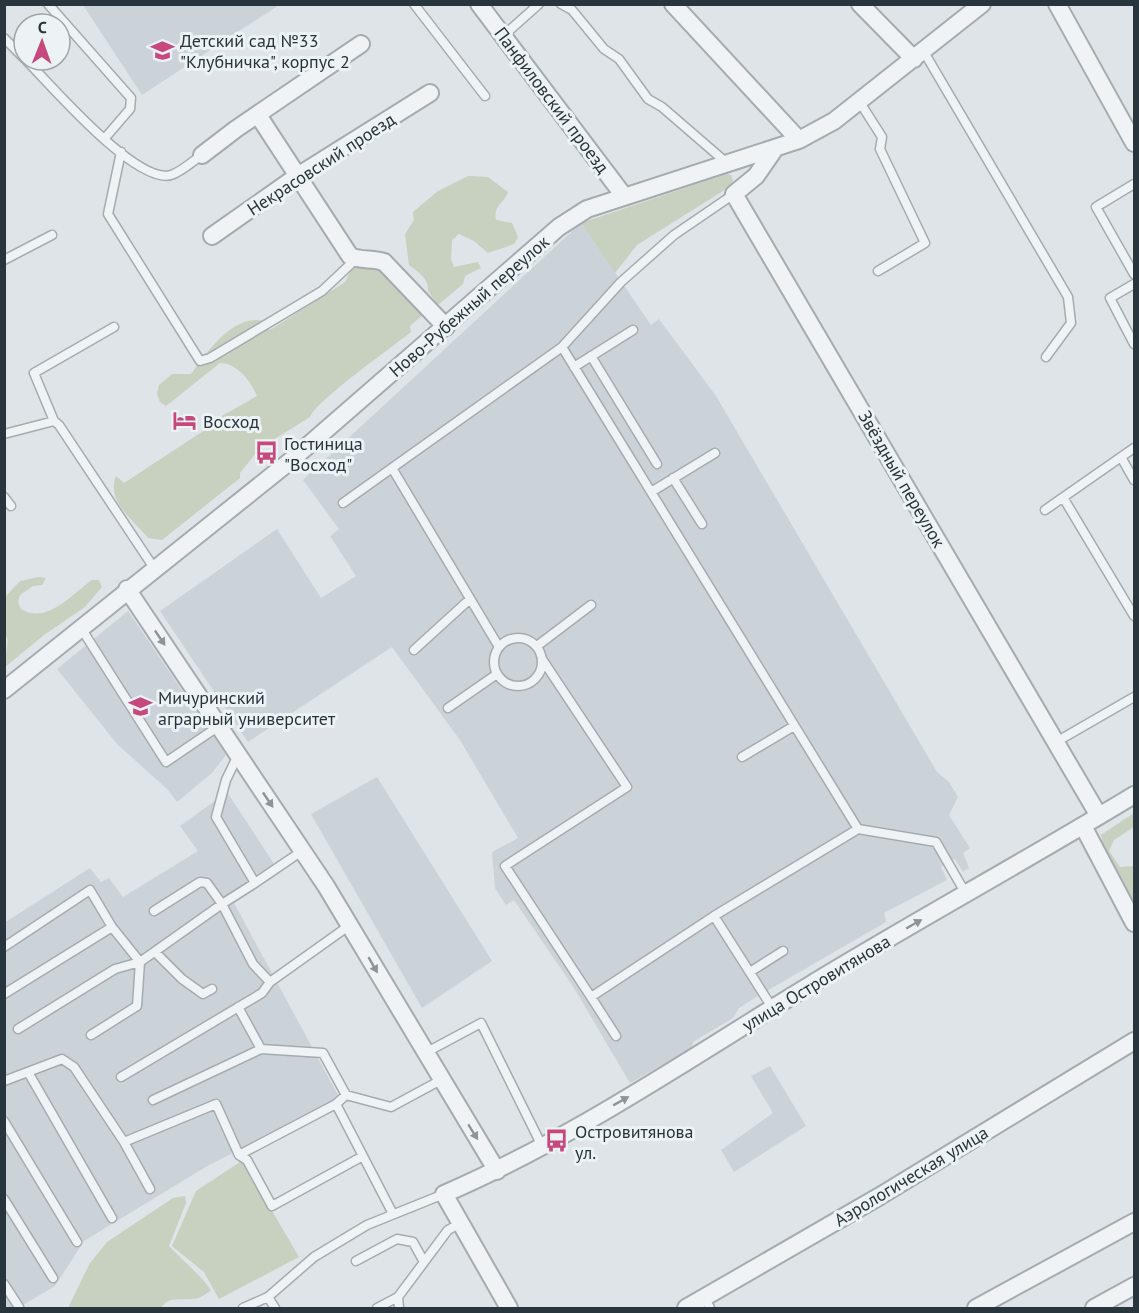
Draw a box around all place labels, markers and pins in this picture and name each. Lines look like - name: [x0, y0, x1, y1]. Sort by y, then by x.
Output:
- place label: Детский сад №33 "Клубничка", корпус 2: [180, 29, 350, 73]
- school or university icon: Детский сад №33 "Клубничка", корпус 2: [149, 37, 175, 63]
- hotel icon: Восход: [172, 408, 198, 434]
- place label: Восход: [203, 410, 259, 433]
- place label: Гостиница "Восход": [284, 432, 363, 476]
- bus stop icon: Гостиница "Восход": [253, 440, 279, 466]
- place label: Мичуринский аграрный университет: [158, 686, 336, 730]
- school or university icon: Мичуринский аграрный университет: [127, 694, 153, 720]
- place label: Островитянова ул.: [575, 1120, 694, 1164]
- bus stop icon: Островитянова ул.: [544, 1128, 570, 1154]

